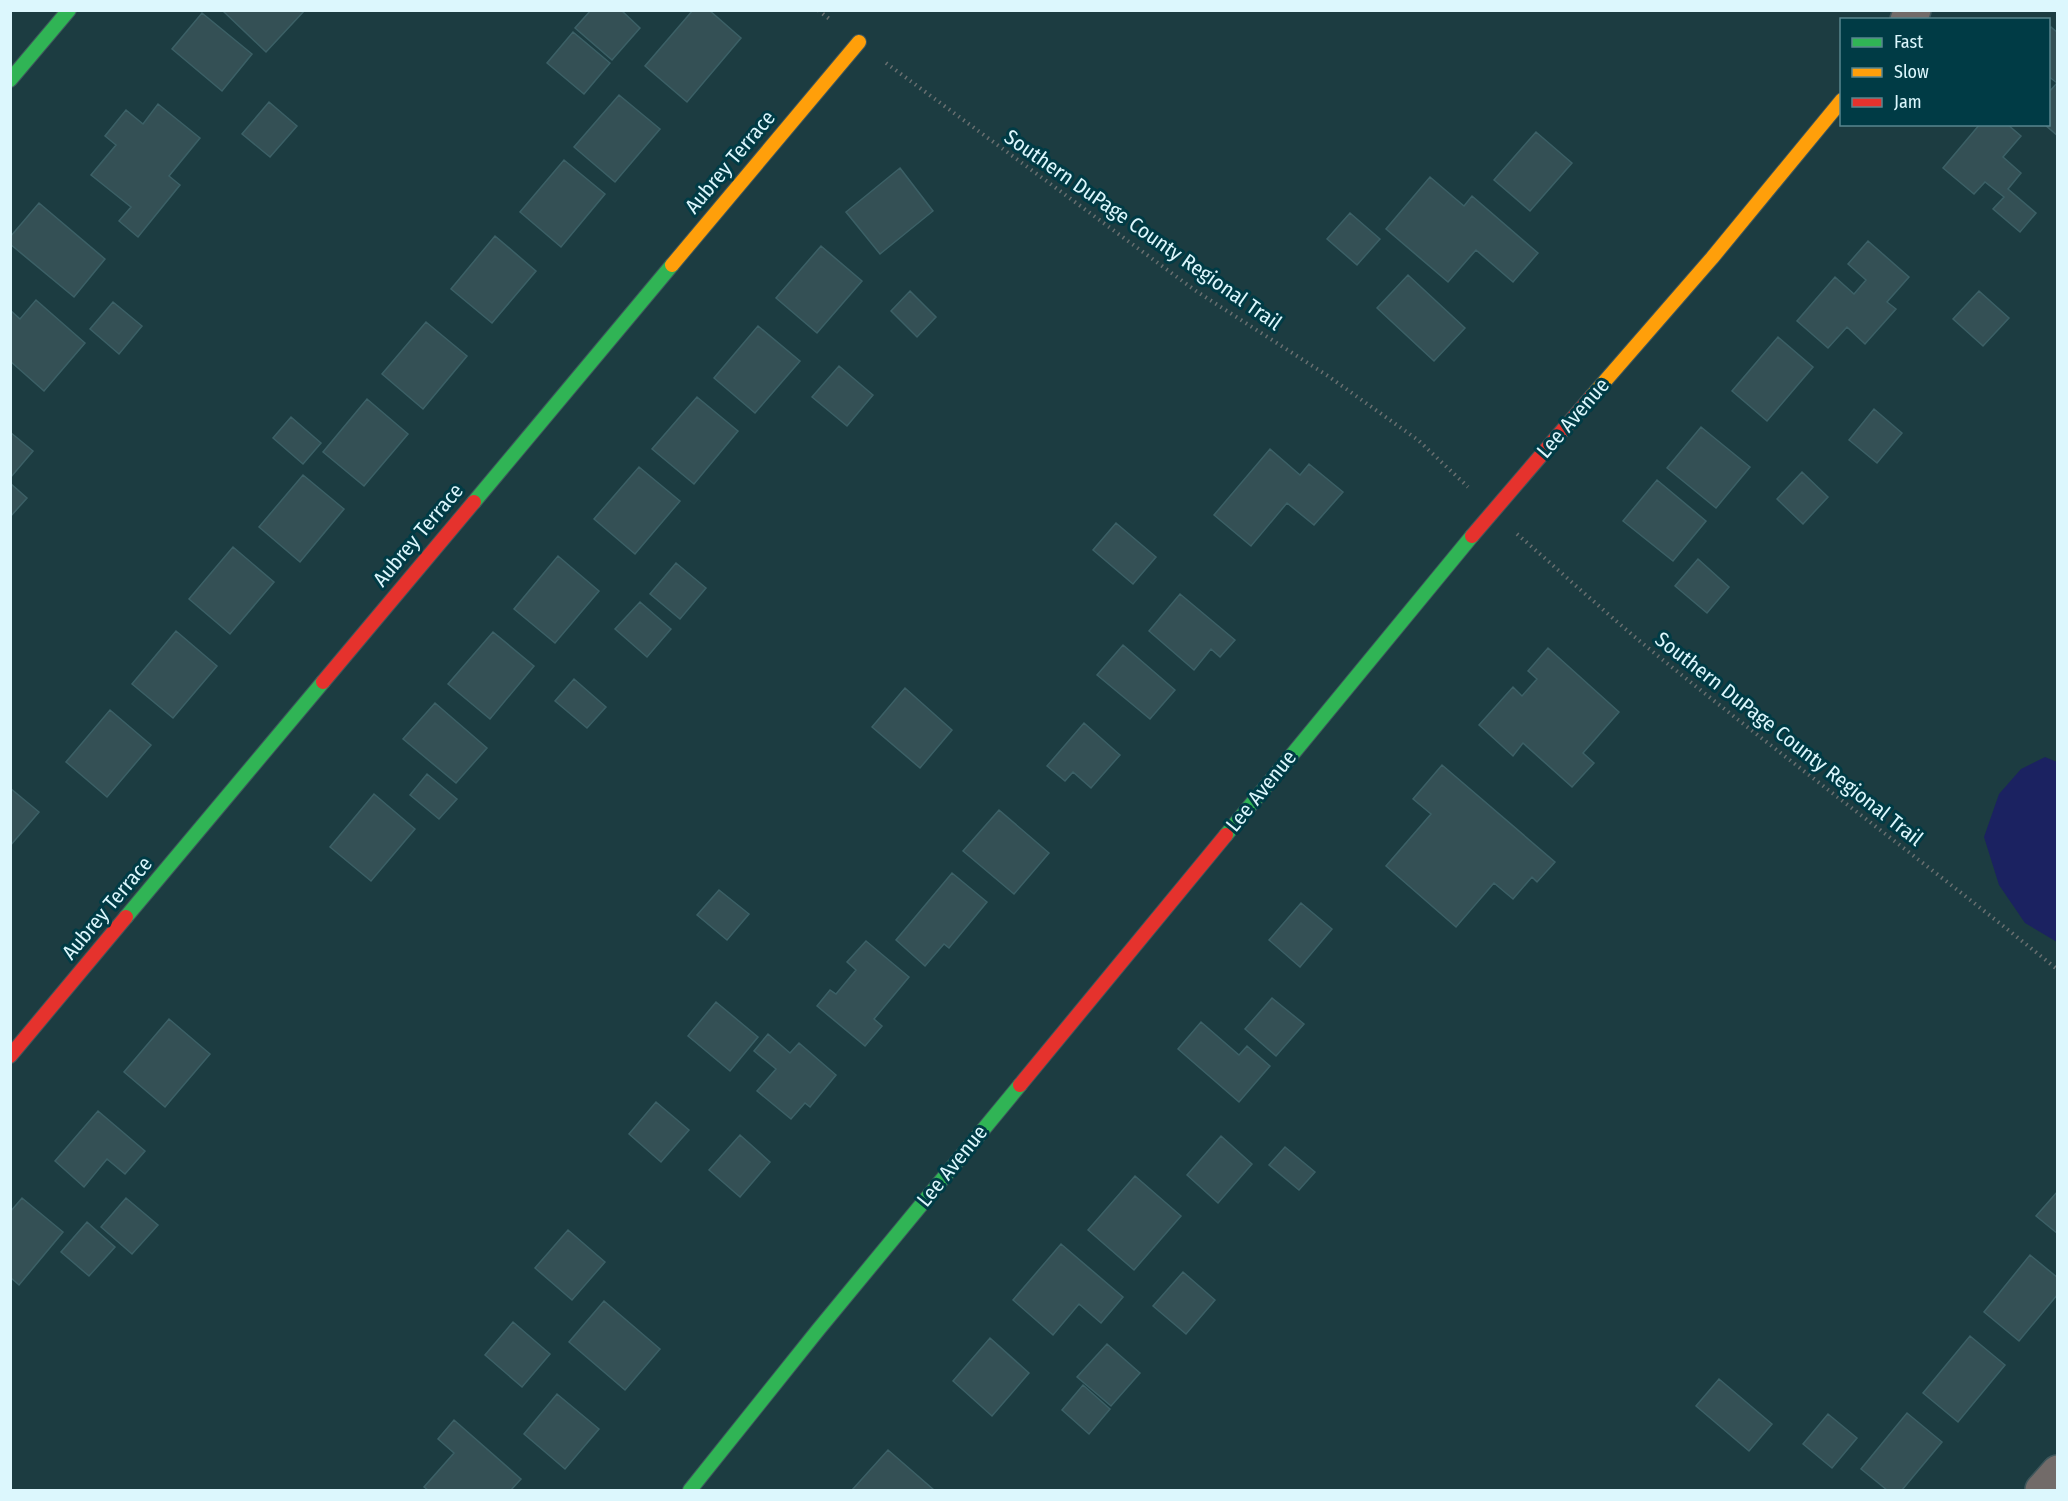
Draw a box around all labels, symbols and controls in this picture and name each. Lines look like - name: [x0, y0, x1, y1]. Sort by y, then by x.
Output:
- legend: [1840, 18, 2050, 126]
- text: Fast: [1894, 31, 1923, 53]
- text: Slow: [1894, 61, 1929, 83]
- text: Jam: [1894, 91, 1922, 113]
- street label: Aubrey Terrace: [679, 105, 781, 219]
- street label: Southern DuPage County Regional Trail: [999, 124, 1287, 336]
- street label: Lee Avenue: [1531, 373, 1615, 463]
- street label: Aubrey Terrace: [367, 478, 469, 592]
- street label: Southern DuPage County Regional Trail: [1650, 626, 1928, 852]
- street label: Lee Avenue: [1220, 745, 1302, 837]
- street label: Aubrey Terrace: [56, 851, 158, 965]
- street label: Lee Avenue: [911, 1120, 993, 1212]

